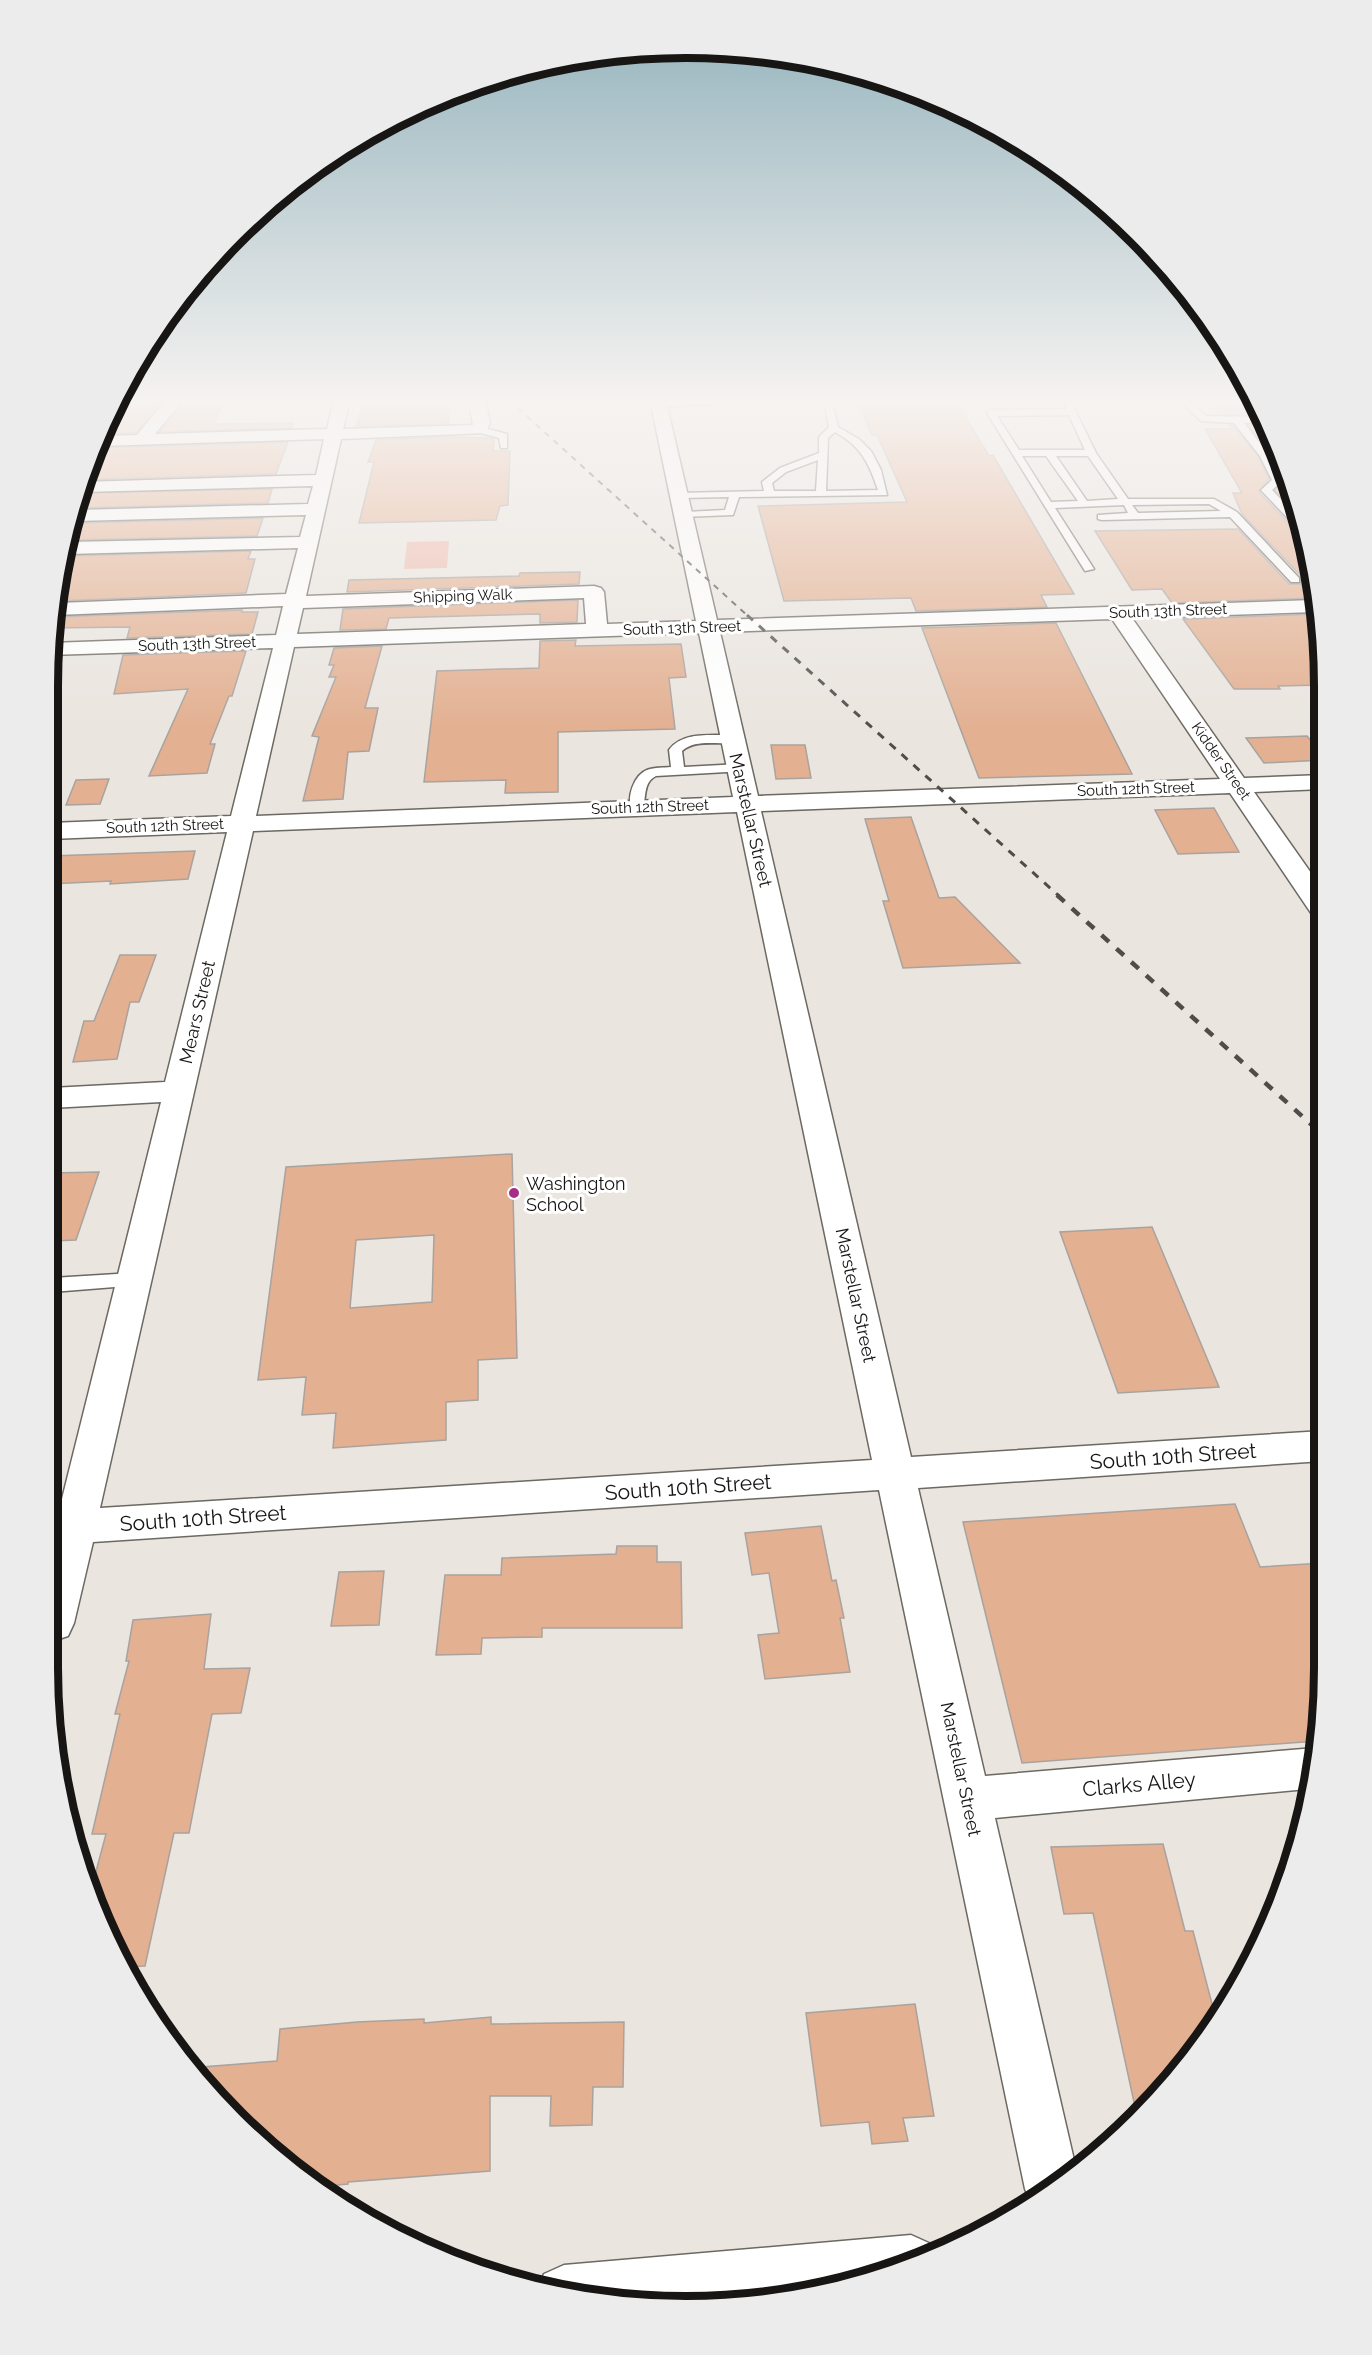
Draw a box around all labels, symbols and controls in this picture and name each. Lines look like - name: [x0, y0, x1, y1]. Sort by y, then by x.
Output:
- street label: Shipping Walk: [413, 585, 513, 607]
- street label: South 13th Street: [1109, 600, 1227, 622]
- street label: South 13th Street: [623, 617, 741, 639]
- street label: South 13th Street: [138, 633, 256, 655]
- street label: Kidder Street: [1188, 719, 1254, 803]
- street label: Marstellar Street: [725, 751, 777, 889]
- street label: South 12th Street: [1077, 778, 1195, 800]
- street label: South 12th Street: [591, 796, 709, 818]
- street label: South 12th Street: [106, 815, 224, 837]
- street label: Mears Street: [175, 958, 219, 1066]
- place label: Washington School: [526, 1173, 626, 1215]
- marker: Washington School: [507, 1186, 521, 1200]
- street label: Marstellar Street: [831, 1226, 881, 1364]
- street label: South 10th Street: [1089, 1438, 1257, 1474]
- street label: South 10th Street: [604, 1469, 772, 1505]
- street label: South 10th Street: [119, 1500, 287, 1536]
- street label: Marstellar Street: [936, 1700, 986, 1838]
- street label: Clarks Alley: [1081, 1767, 1197, 1801]

